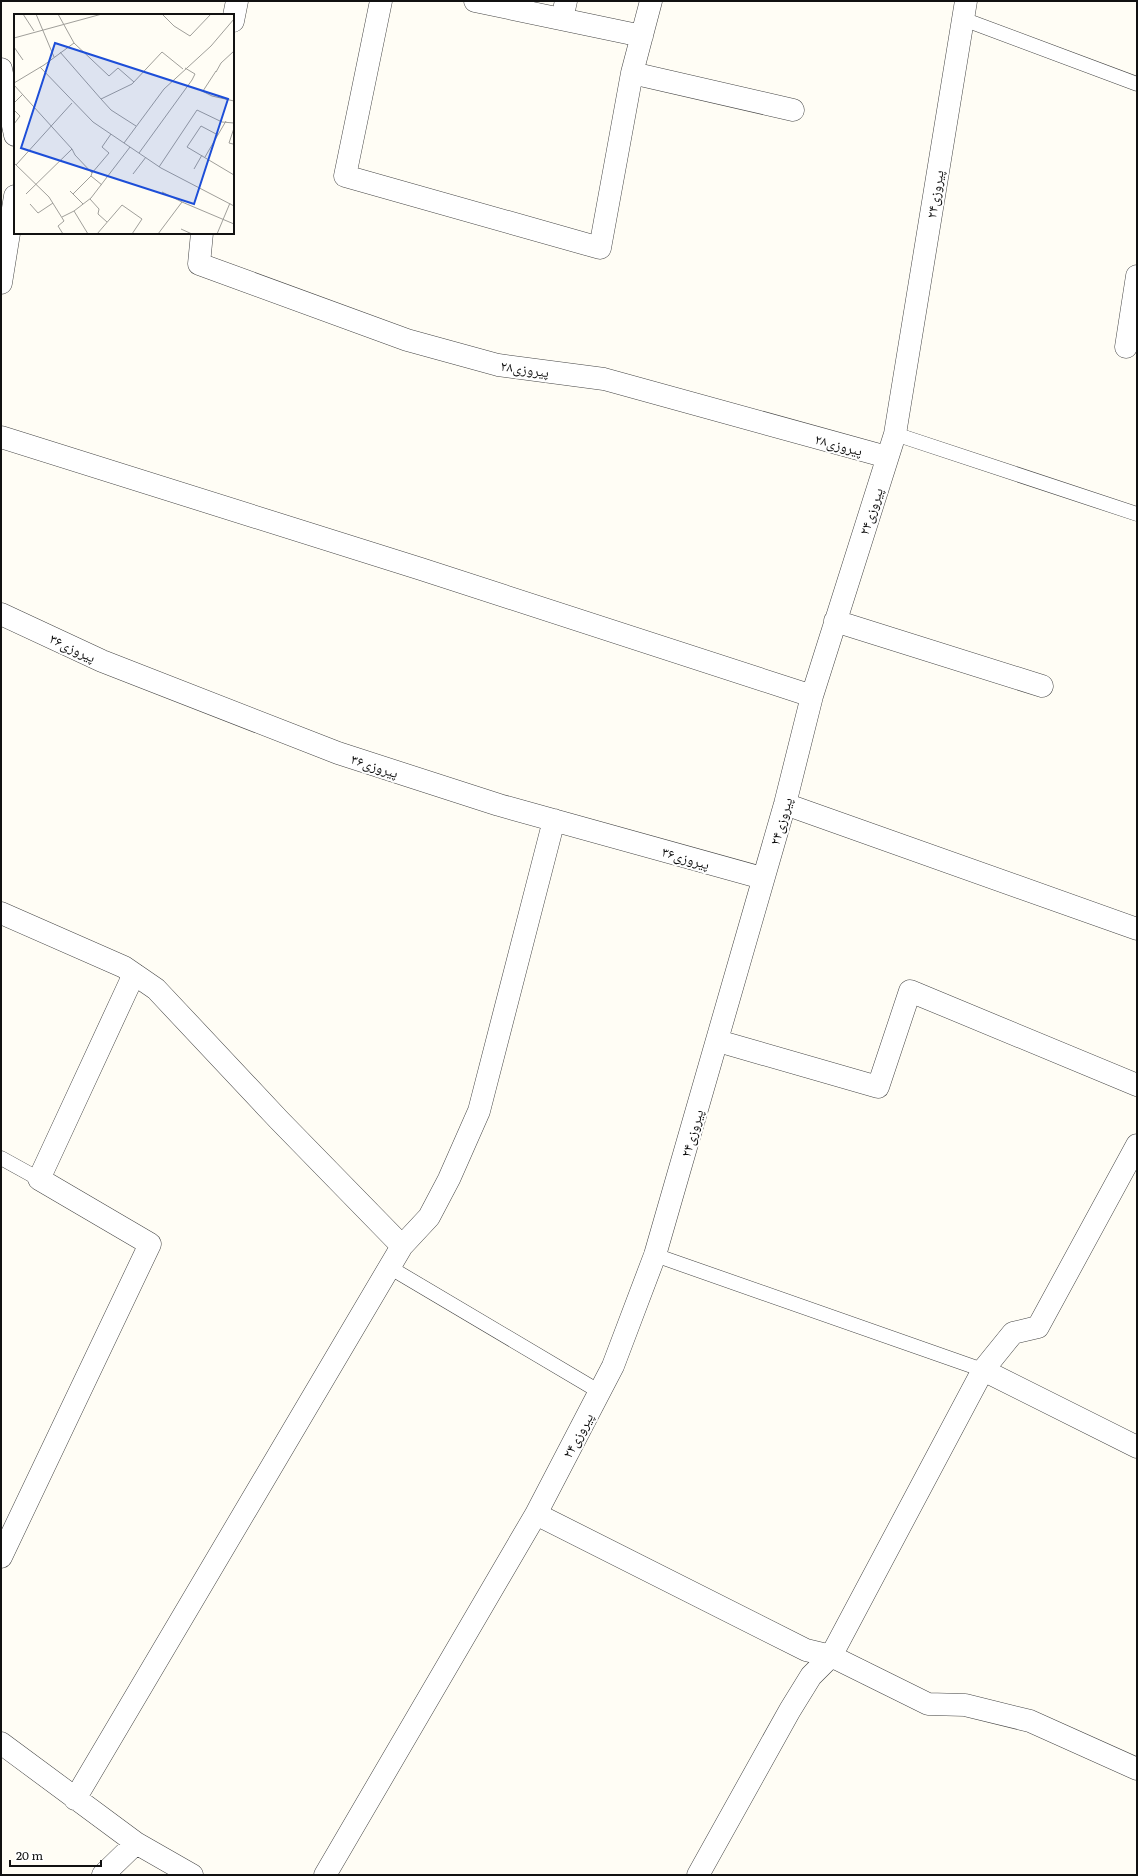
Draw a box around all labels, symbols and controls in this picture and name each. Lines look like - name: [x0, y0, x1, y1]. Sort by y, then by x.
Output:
- inset map: [14, 14, 234, 234]
- street label: پیروزی۲۴: [920, 168, 948, 220]
- street label: پیروزی۲۸: [499, 355, 551, 381]
- street label: پیروزی۲۸: [813, 428, 865, 460]
- street label: پیروزی۲۴: [853, 485, 887, 537]
- street label: پیروزی۳۶: [47, 628, 99, 667]
- street label: پیروزی۳۶: [349, 748, 401, 782]
- street label: پیروزی۲۴: [764, 795, 796, 847]
- street label: پیروزی۳۶: [660, 841, 712, 873]
- street label: پیروزی۲۴: [675, 1107, 707, 1159]
- street label: پیروزی۲۴: [557, 1409, 597, 1461]
- scale bar: [10, 1842, 101, 1868]
- text: 20 m: [16, 1846, 43, 1864]

